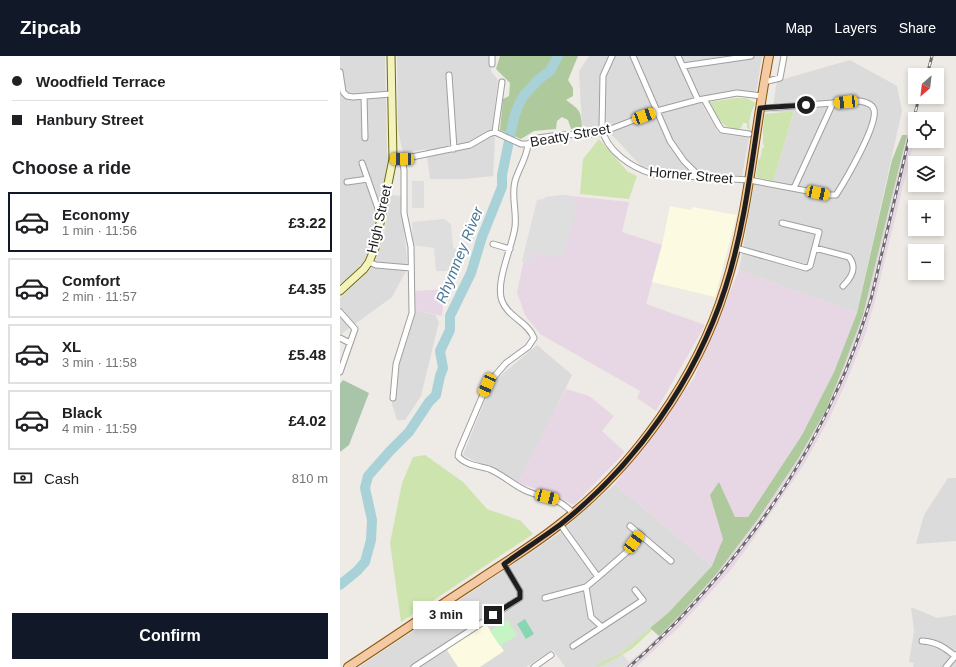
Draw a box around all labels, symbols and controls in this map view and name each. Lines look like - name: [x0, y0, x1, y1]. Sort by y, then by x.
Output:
- text: Zipcab: [20, 17, 81, 38]
- text: Map: [785, 20, 813, 36]
- text: Layers: [835, 20, 877, 36]
- text: Share: [899, 20, 936, 36]
- north arrow: [908, 68, 944, 104]
- map controls: [908, 68, 944, 280]
- text: Woodfield Terrace: [36, 73, 165, 90]
- car: [833, 95, 859, 109]
- route start: [797, 96, 815, 114]
- car: [631, 106, 657, 126]
- text: Hanbury Street: [36, 111, 144, 128]
- button: locate: [908, 112, 944, 148]
- street label: Beatty Street: [529, 120, 611, 150]
- car: [390, 153, 414, 165]
- button: layers: [908, 156, 944, 192]
- text: Choose a ride: [12, 158, 131, 178]
- street label: Horner Street: [648, 163, 734, 187]
- street label: High Street: [363, 183, 395, 255]
- car: [805, 185, 831, 201]
- button: +: [908, 200, 944, 236]
- water label: Rhymney River: [432, 203, 486, 306]
- icon: car: [14, 204, 50, 240]
- text: Economy: [62, 206, 130, 223]
- text: £3.22: [288, 214, 326, 231]
- text: 1 min · 11:56: [62, 223, 137, 238]
- button: −: [908, 244, 944, 280]
- icon: car: [14, 270, 50, 306]
- text: Comfort: [62, 272, 120, 289]
- text: £4.35: [288, 280, 326, 297]
- text: 2 min · 11:57: [62, 289, 137, 304]
- icon: car: [14, 336, 50, 372]
- text: XL: [62, 338, 81, 355]
- text: £5.48: [288, 346, 326, 363]
- text: 3 min · 11:58: [62, 355, 137, 370]
- car: [477, 372, 497, 398]
- icon: car: [14, 402, 50, 438]
- text: Black: [62, 404, 102, 421]
- text: £4.02: [288, 412, 326, 429]
- text: 4 min · 11:59: [62, 421, 137, 436]
- icon: cash: [12, 467, 34, 489]
- text: Cash: [44, 470, 79, 487]
- text: 810 m: [292, 471, 328, 486]
- car: [534, 488, 560, 506]
- car: [622, 529, 646, 555]
- callout: 3 min: [413, 601, 479, 629]
- route end: [484, 606, 502, 624]
- text: 3 min: [429, 607, 463, 622]
- button: Confirm: [12, 613, 328, 659]

